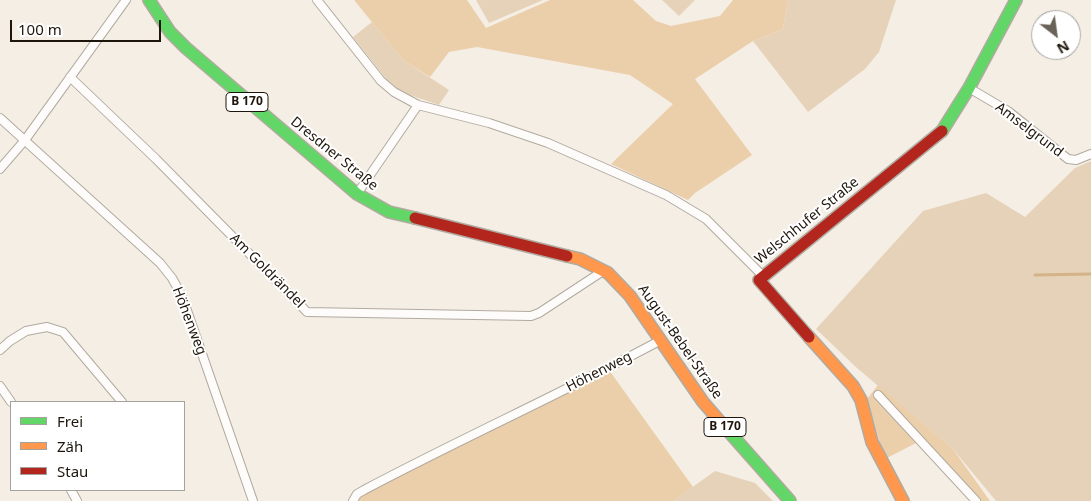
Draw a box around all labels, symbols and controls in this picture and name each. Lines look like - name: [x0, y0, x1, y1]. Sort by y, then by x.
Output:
- scale bar: [12, 10, 164, 42]
- north arrow: [1031, 10, 1081, 60]
- text: 100 m: [18, 19, 62, 39]
- text: N: [1054, 36, 1073, 59]
- road number: B 170: [226, 92, 268, 111]
- street label: Amselgrund: [992, 99, 1066, 161]
- street label: Dresdner Straße: [287, 114, 381, 194]
- street label: Welschhufer Straße: [752, 174, 862, 268]
- street label: Am Goldrändel: [226, 230, 308, 312]
- street label: August-Bebel-Straße: [634, 282, 726, 402]
- street label: Höhenweg: [168, 285, 210, 357]
- street label: Höhenweg: [563, 348, 635, 396]
- legend: [10, 401, 185, 491]
- text: Frei: [57, 411, 83, 431]
- road number: B 170: [704, 418, 746, 437]
- text: Zäh: [57, 436, 83, 456]
- text: Stau: [57, 461, 88, 481]

